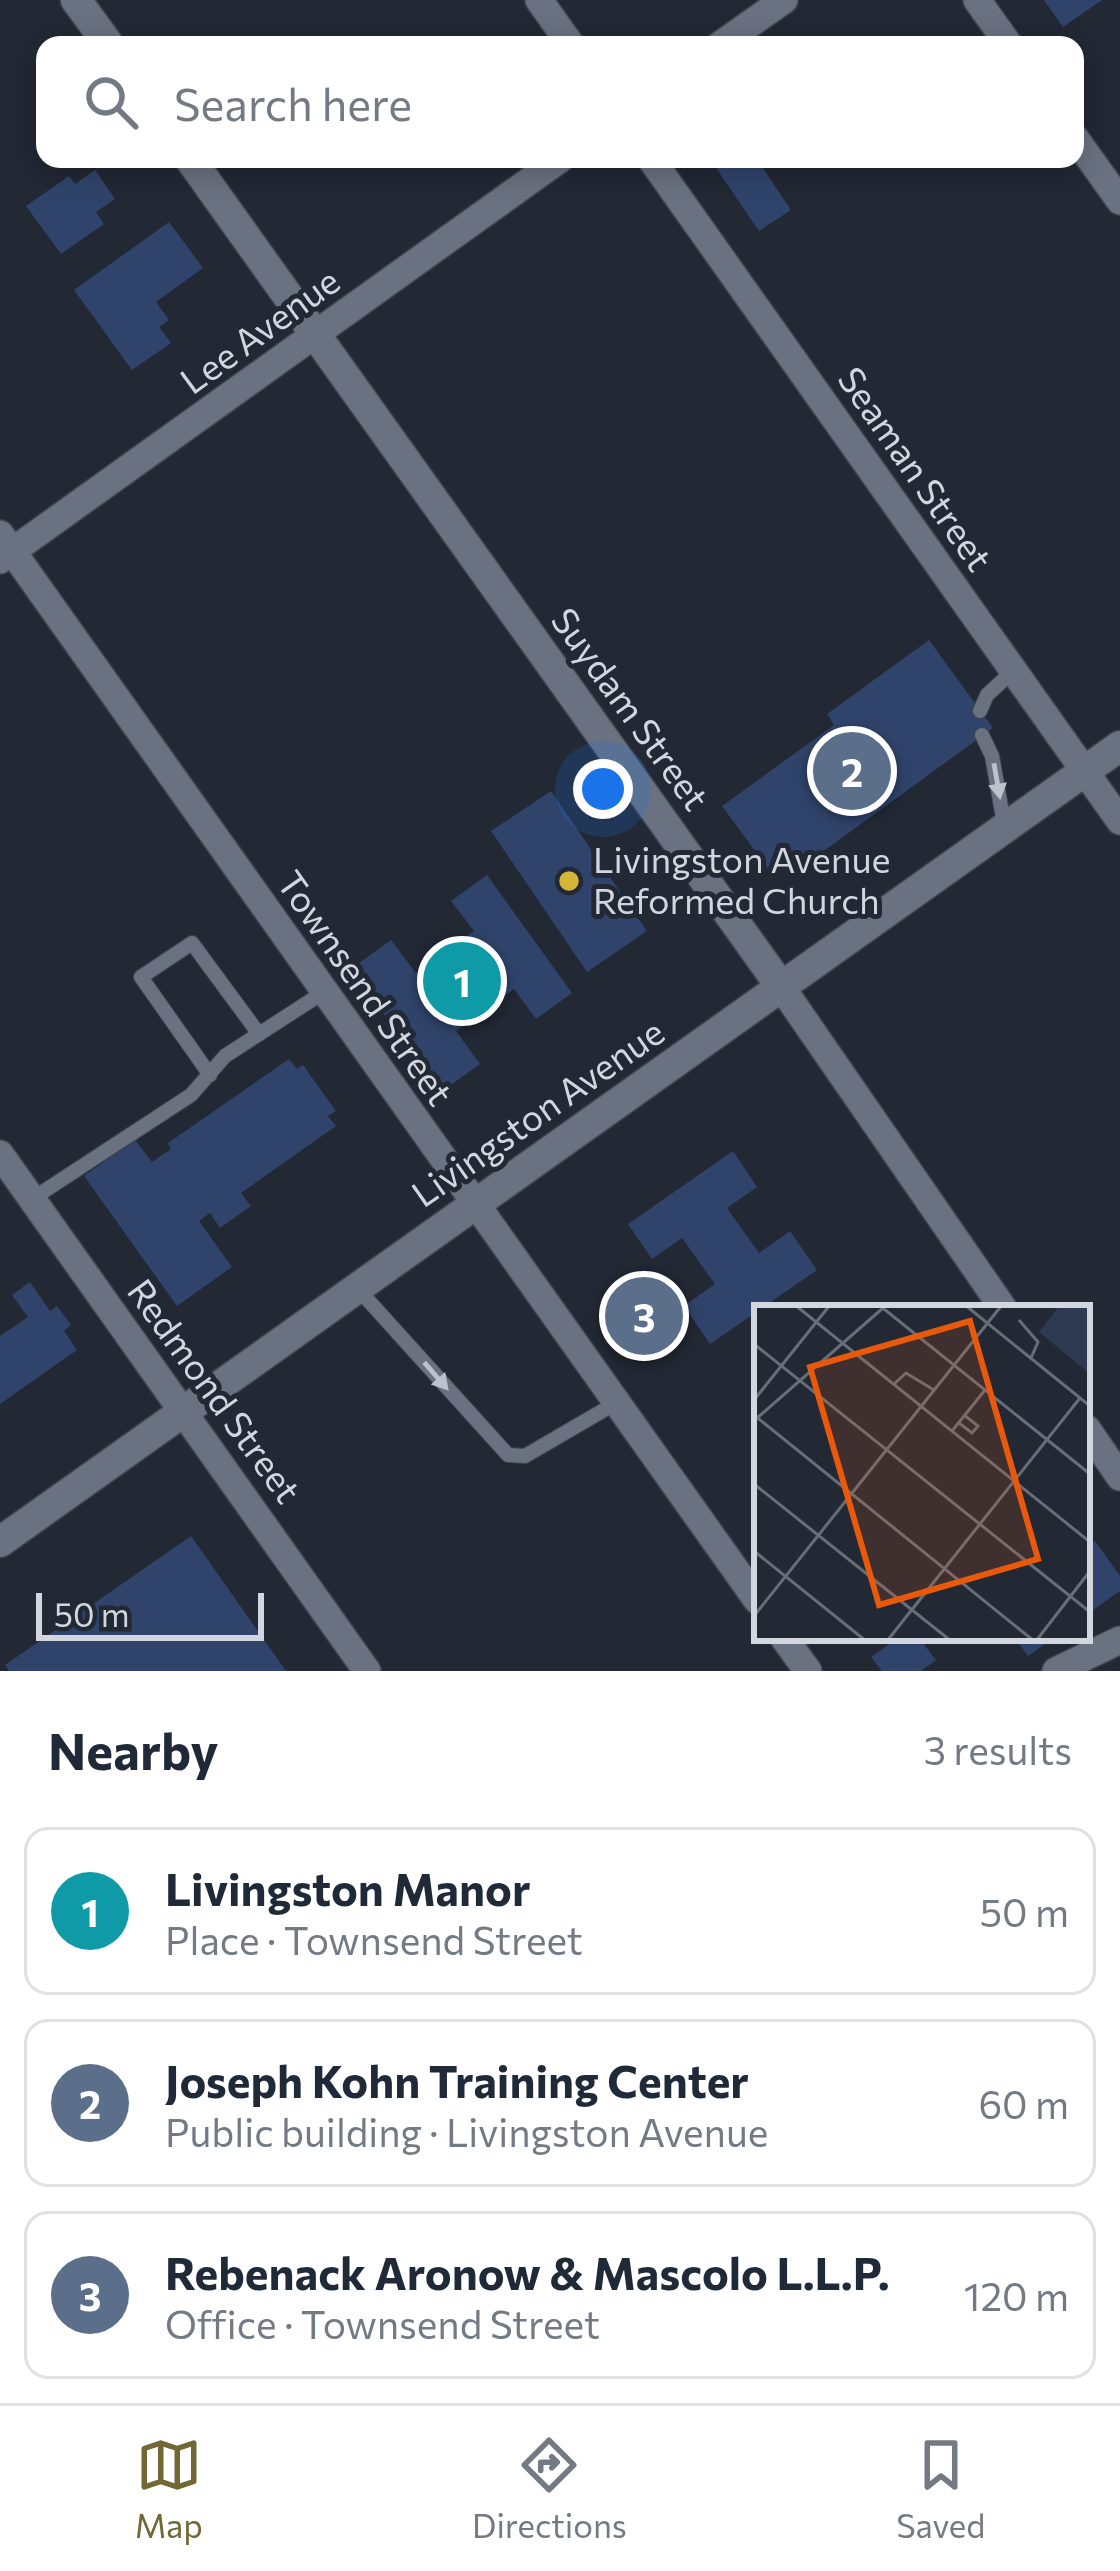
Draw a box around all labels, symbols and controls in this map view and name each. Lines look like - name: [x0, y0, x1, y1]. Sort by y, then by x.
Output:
- search box: [36, 36, 1084, 168]
- icon: search: [78, 69, 144, 135]
- text: Search here: [174, 75, 412, 130]
- street label: Lee Avenue: [171, 257, 347, 402]
- street label: Seaman Street: [830, 358, 1003, 578]
- street label: Suydam Street: [544, 598, 720, 817]
- pin: 2: [813, 726, 891, 816]
- your location: [573, 759, 633, 819]
- one-way arrow: [987, 763, 1006, 800]
- place label: Livingston Avenue Reformed Church: [593, 836, 891, 921]
- street label: Townsend Street: [269, 861, 464, 1113]
- marker: Livingston Avenue Reformed Church: [556, 868, 582, 894]
- pin: 1: [423, 936, 501, 1026]
- street label: Livingston Avenue: [402, 1008, 671, 1215]
- street label: Redmond Street: [120, 1269, 312, 1510]
- pin: 3: [605, 1271, 683, 1361]
- inset map: [754, 1305, 1090, 1641]
- one-way arrow: [423, 1361, 449, 1391]
- scale bar: [36, 1587, 264, 1640]
- text: 50 m: [54, 1593, 130, 1634]
- text: Nearby: [48, 1718, 218, 1781]
- text: 3 results: [924, 1725, 1072, 1773]
- text: Livingston Manor: [165, 1860, 531, 1915]
- text: 1: [81, 1887, 99, 1935]
- text: 50 m: [980, 1887, 1069, 1935]
- text: Place · Townsend Street: [165, 1915, 583, 1963]
- text: Joseph Kohn Training Center: [165, 2052, 749, 2107]
- text: 2: [79, 2079, 101, 2127]
- text: 60 m: [978, 2079, 1069, 2127]
- text: Public building · Livingston Avenue: [165, 2107, 768, 2155]
- text: Rebenack Aronow & Mascolo L.L.P.: [165, 2244, 890, 2299]
- text: 3: [79, 2271, 101, 2319]
- text: 120 m: [964, 2271, 1069, 2319]
- text: Office · Townsend Street: [165, 2299, 600, 2347]
- tab: Map: [135, 2432, 203, 2545]
- tab: Directions: [472, 2432, 627, 2545]
- tab: Saved: [896, 2432, 985, 2545]

